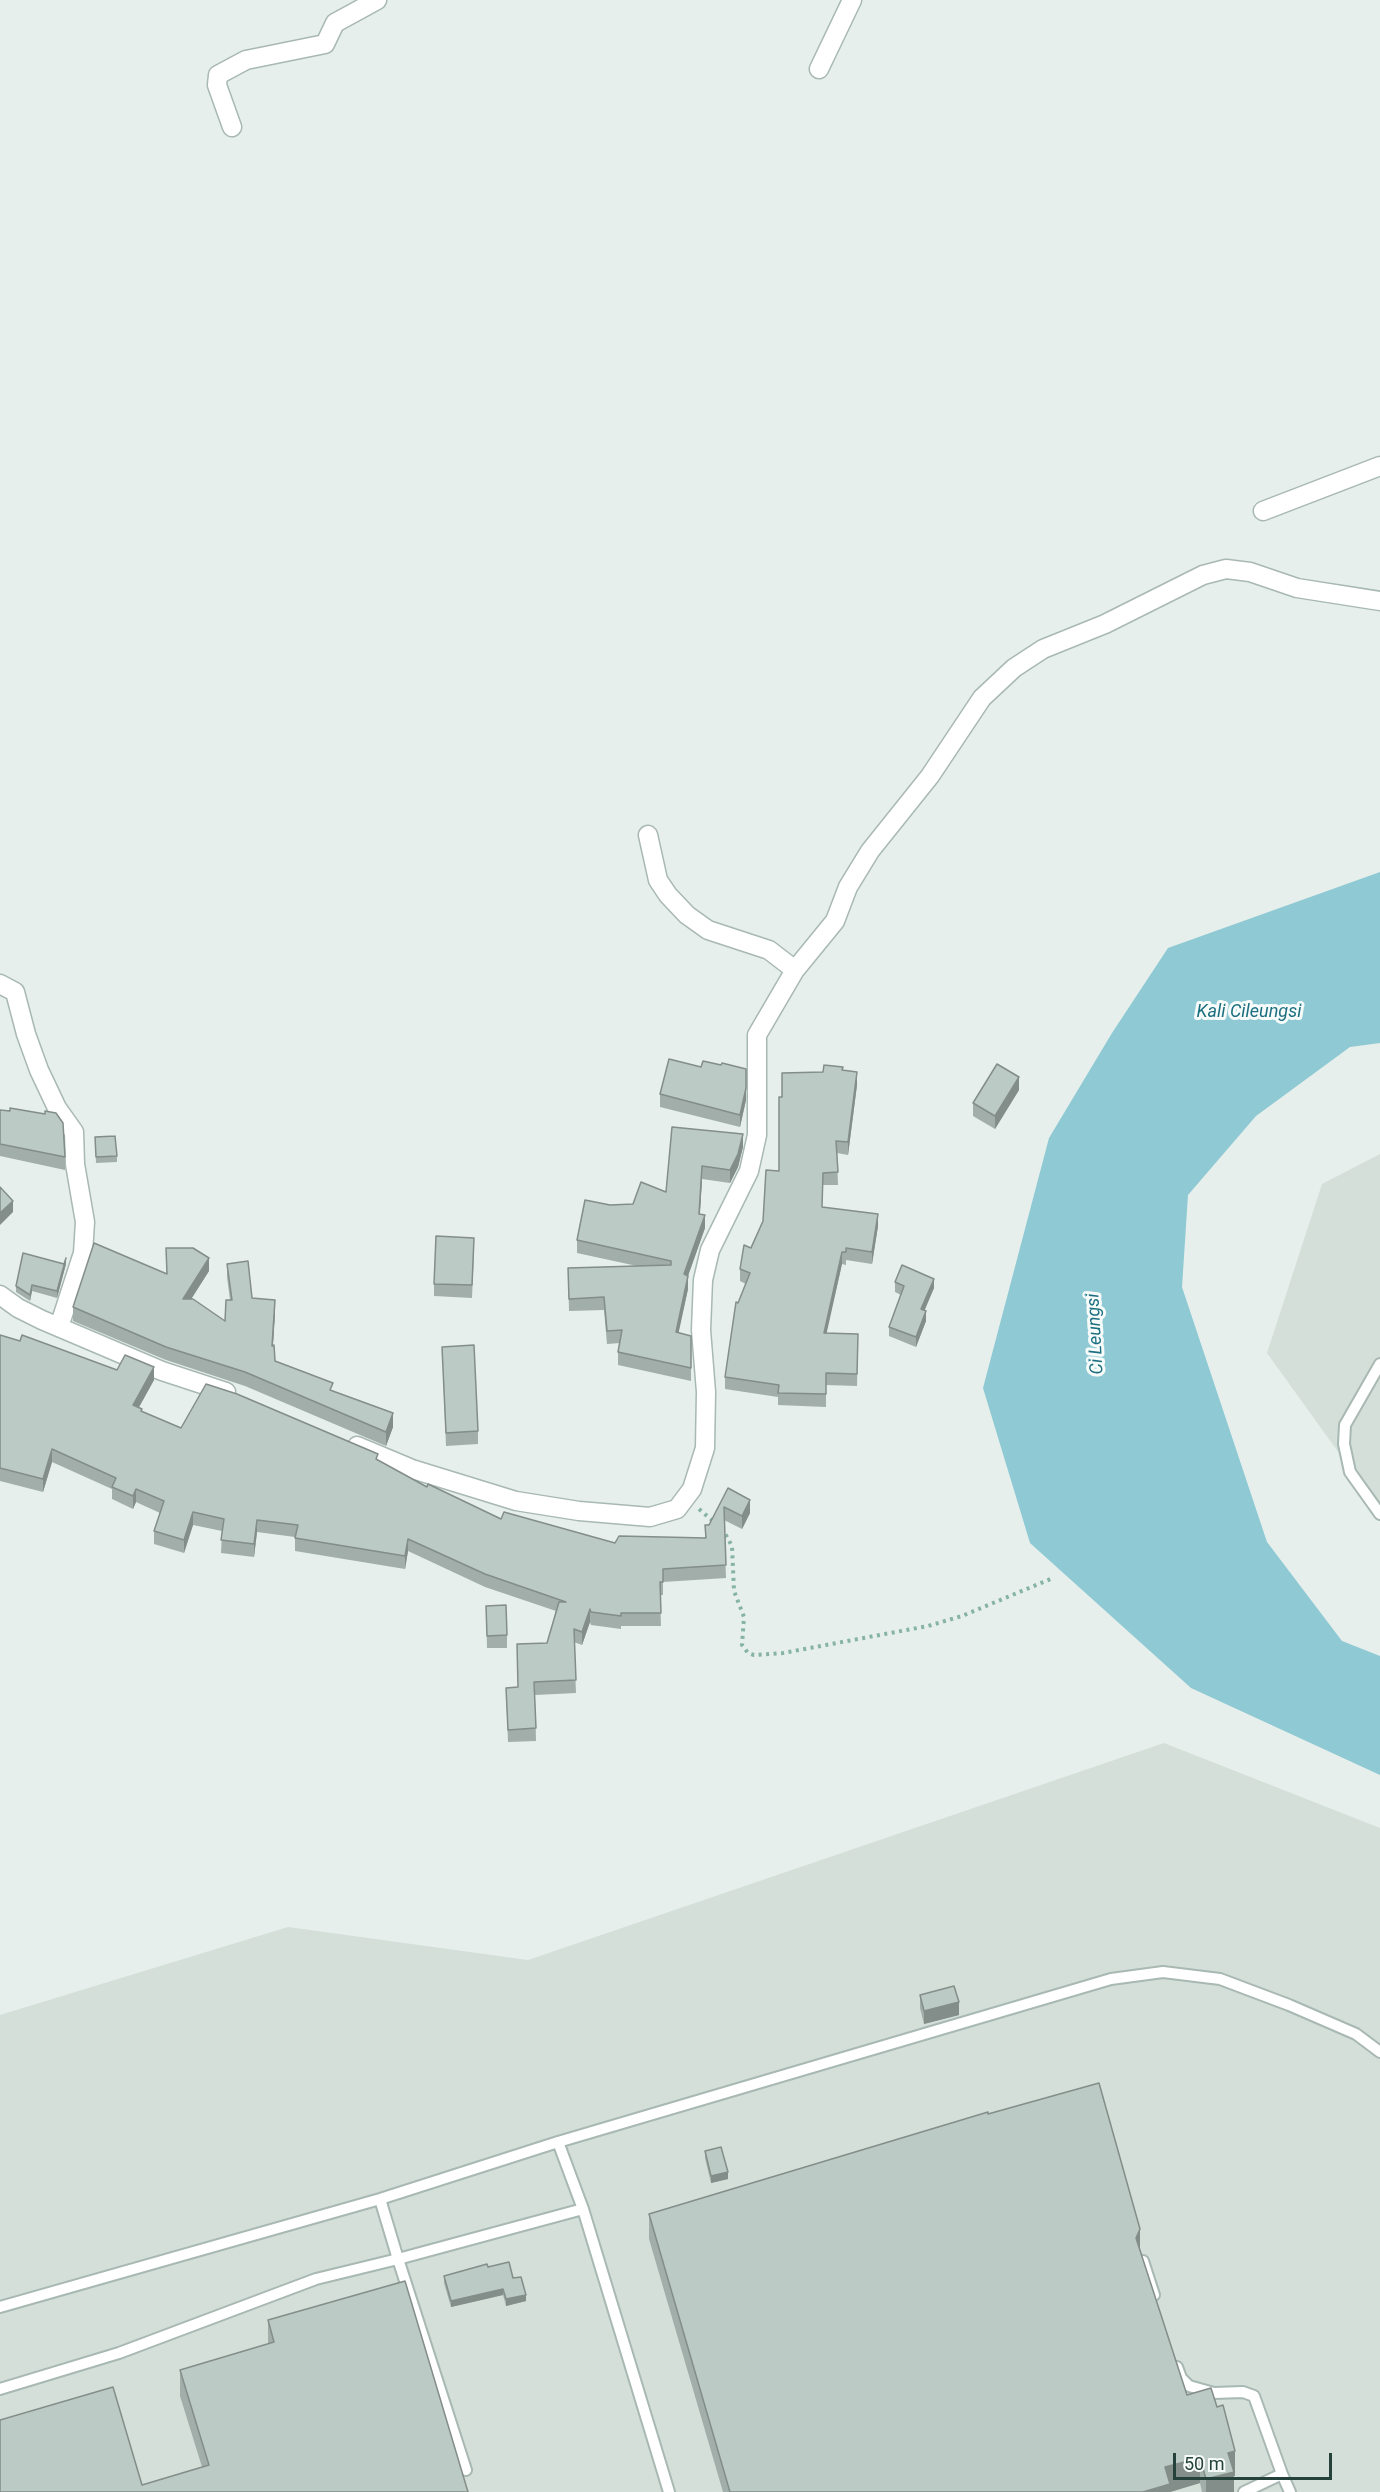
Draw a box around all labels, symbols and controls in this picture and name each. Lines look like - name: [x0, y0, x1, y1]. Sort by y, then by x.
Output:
- water label: Kali Cileungsi: [1197, 1001, 1301, 1023]
- water label: Ci Leungsi: [1083, 1293, 1109, 1375]
- scale bar: [1176, 2441, 1335, 2479]
- text: 50 m: [1184, 2453, 1224, 2474]

